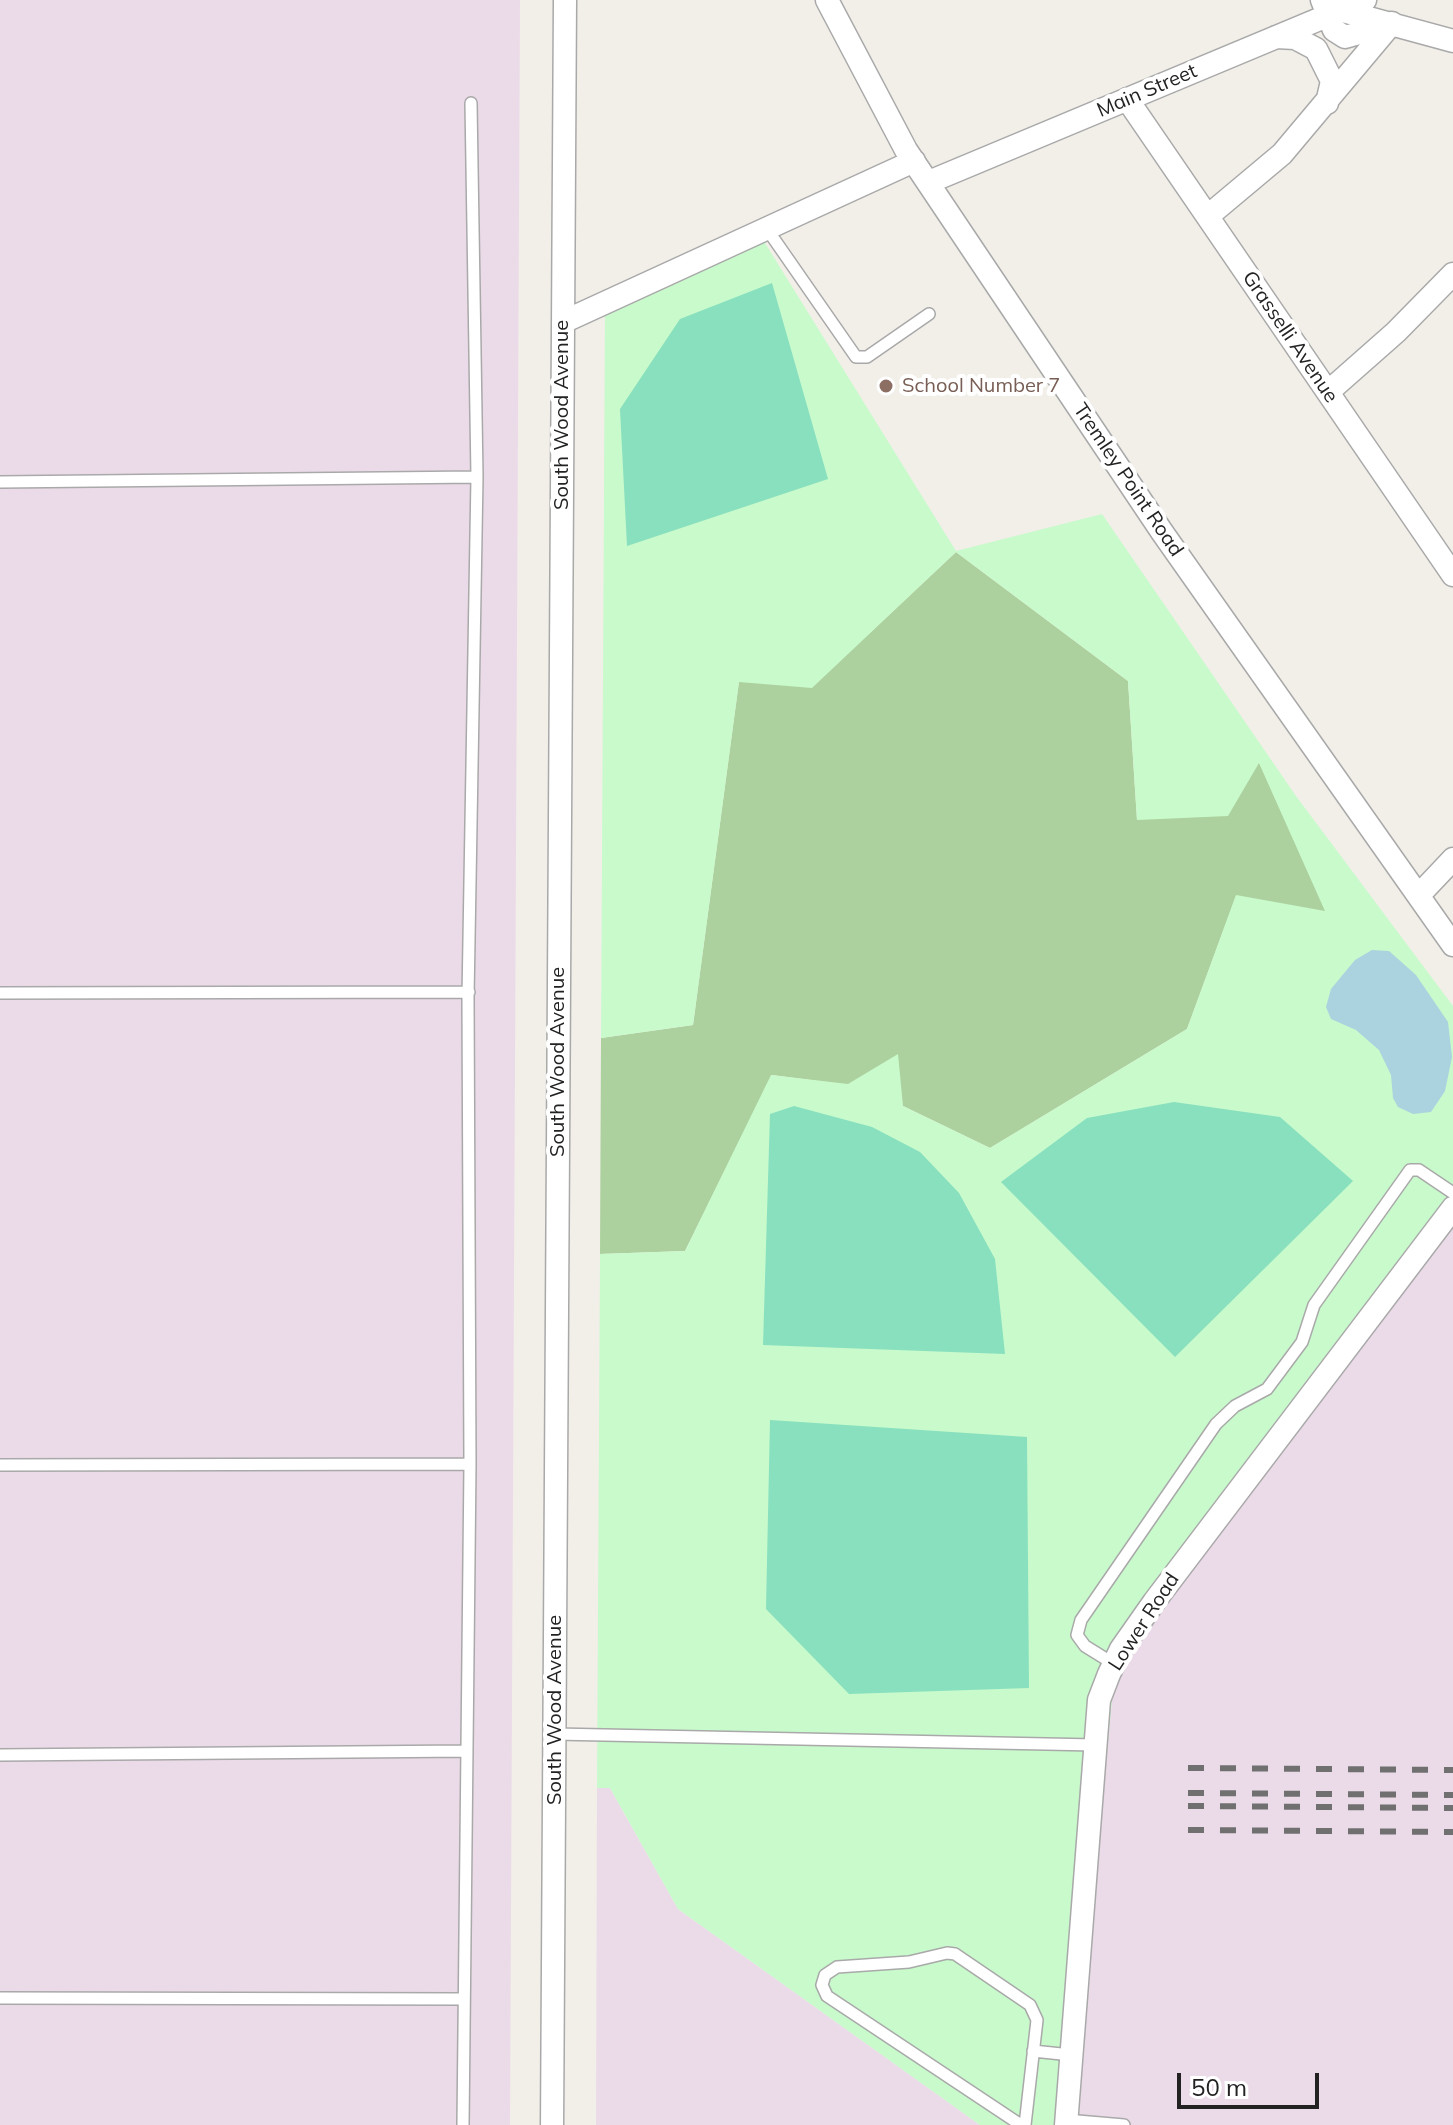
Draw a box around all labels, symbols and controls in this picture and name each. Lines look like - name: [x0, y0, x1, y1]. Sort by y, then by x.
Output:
- street label: Main Street: [1093, 59, 1201, 123]
- street label: Grasselli Avenue: [1237, 267, 1343, 407]
- street label: South Wood Avenue: [550, 320, 574, 510]
- place label: School Number 7: [902, 374, 1060, 398]
- marker: School Number 7: [877, 377, 895, 395]
- street label: Tremley Point Road: [1068, 399, 1188, 561]
- street label: South Wood Avenue: [546, 967, 570, 1157]
- street label: Lower Road: [1104, 1569, 1184, 1675]
- street label: South Wood Avenue: [543, 1615, 567, 1805]
- scale bar: [1181, 2057, 1323, 2107]
- text: 50 m: [1191, 2072, 1247, 2102]

